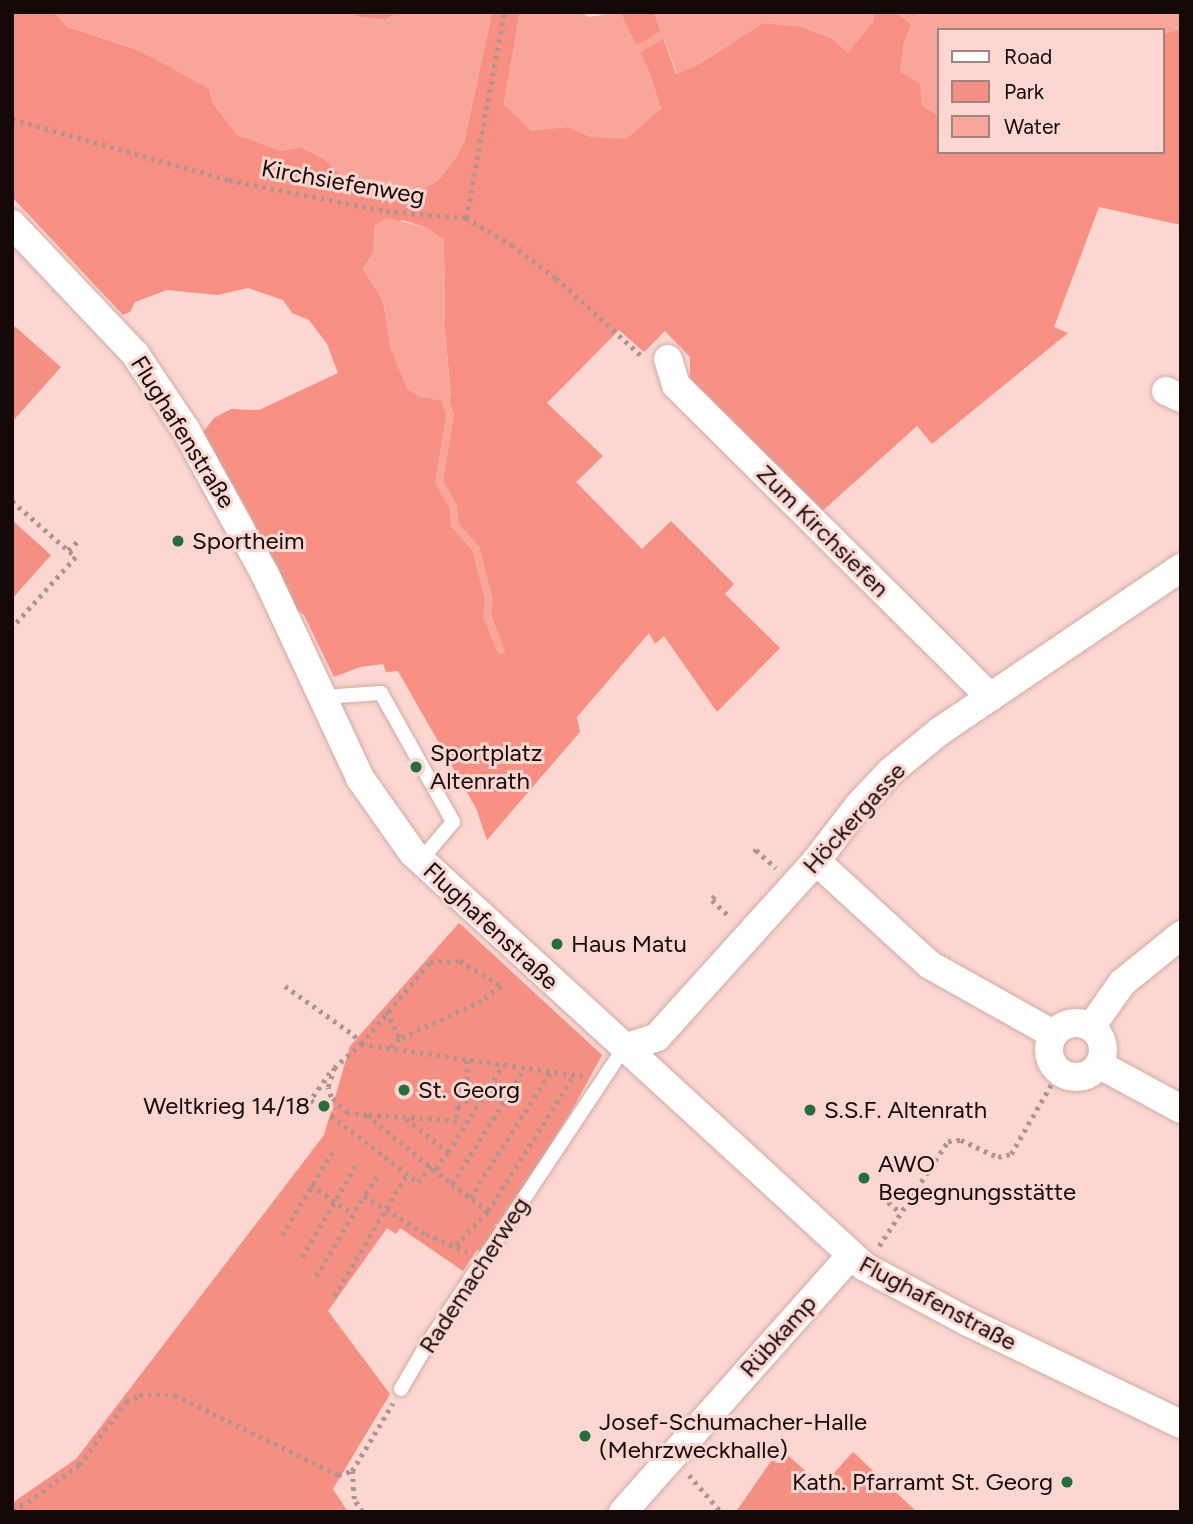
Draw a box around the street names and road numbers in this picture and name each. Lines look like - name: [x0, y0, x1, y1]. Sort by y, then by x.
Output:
- street label: Kirchsiefenweg: [259, 153, 427, 211]
- street label: Flughafenstraße: [125, 351, 241, 513]
- street label: Zum Kirchsiefen: [751, 459, 895, 603]
- street label: Höckergasse: [797, 757, 911, 879]
- street label: Flughafenstraße: [418, 856, 564, 996]
- street label: Rademacherweg: [413, 1192, 535, 1358]
- street label: Flughafenstraße: [854, 1249, 1022, 1357]
- street label: Rübkamp: [734, 1289, 822, 1383]

